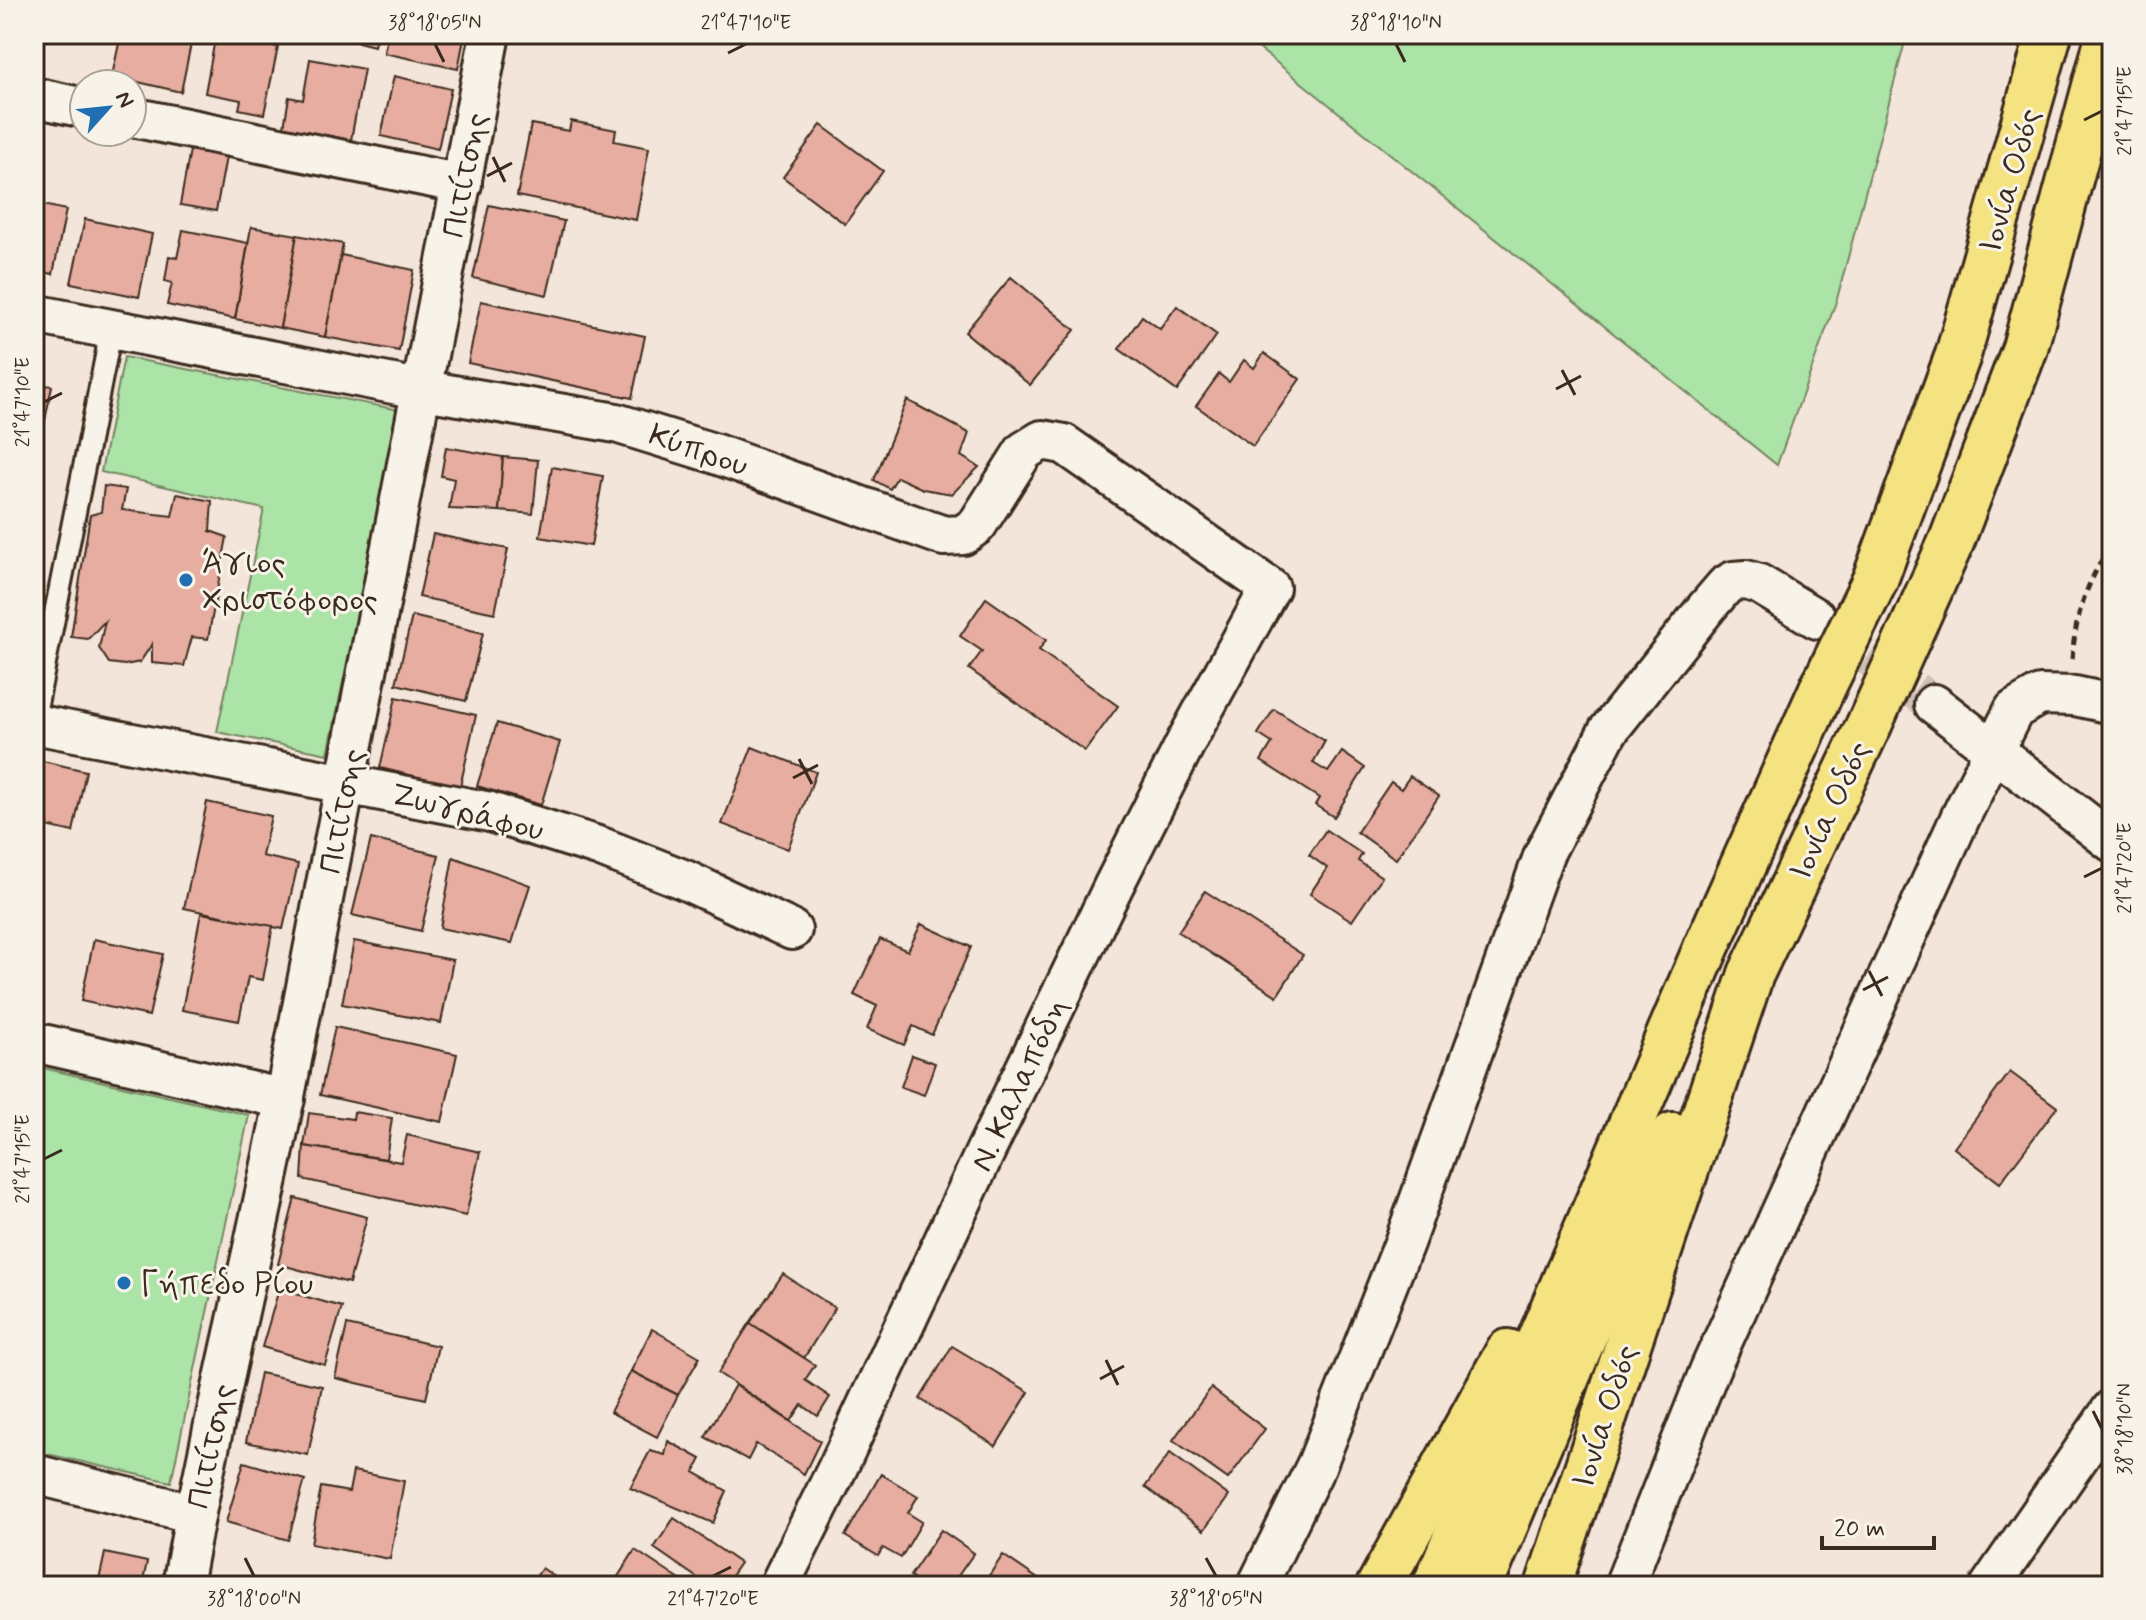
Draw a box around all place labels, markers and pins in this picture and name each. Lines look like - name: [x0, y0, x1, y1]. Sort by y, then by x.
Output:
- place label: Άγιος Χριστόφορος: [202, 543, 378, 622]
- marker: Άγιος Χριστόφορος: [177, 571, 195, 589]
- place label: Γήπεδο Ρίου: [140, 1264, 313, 1306]
- marker: Γήπεδο Ρίου: [115, 1274, 133, 1292]

